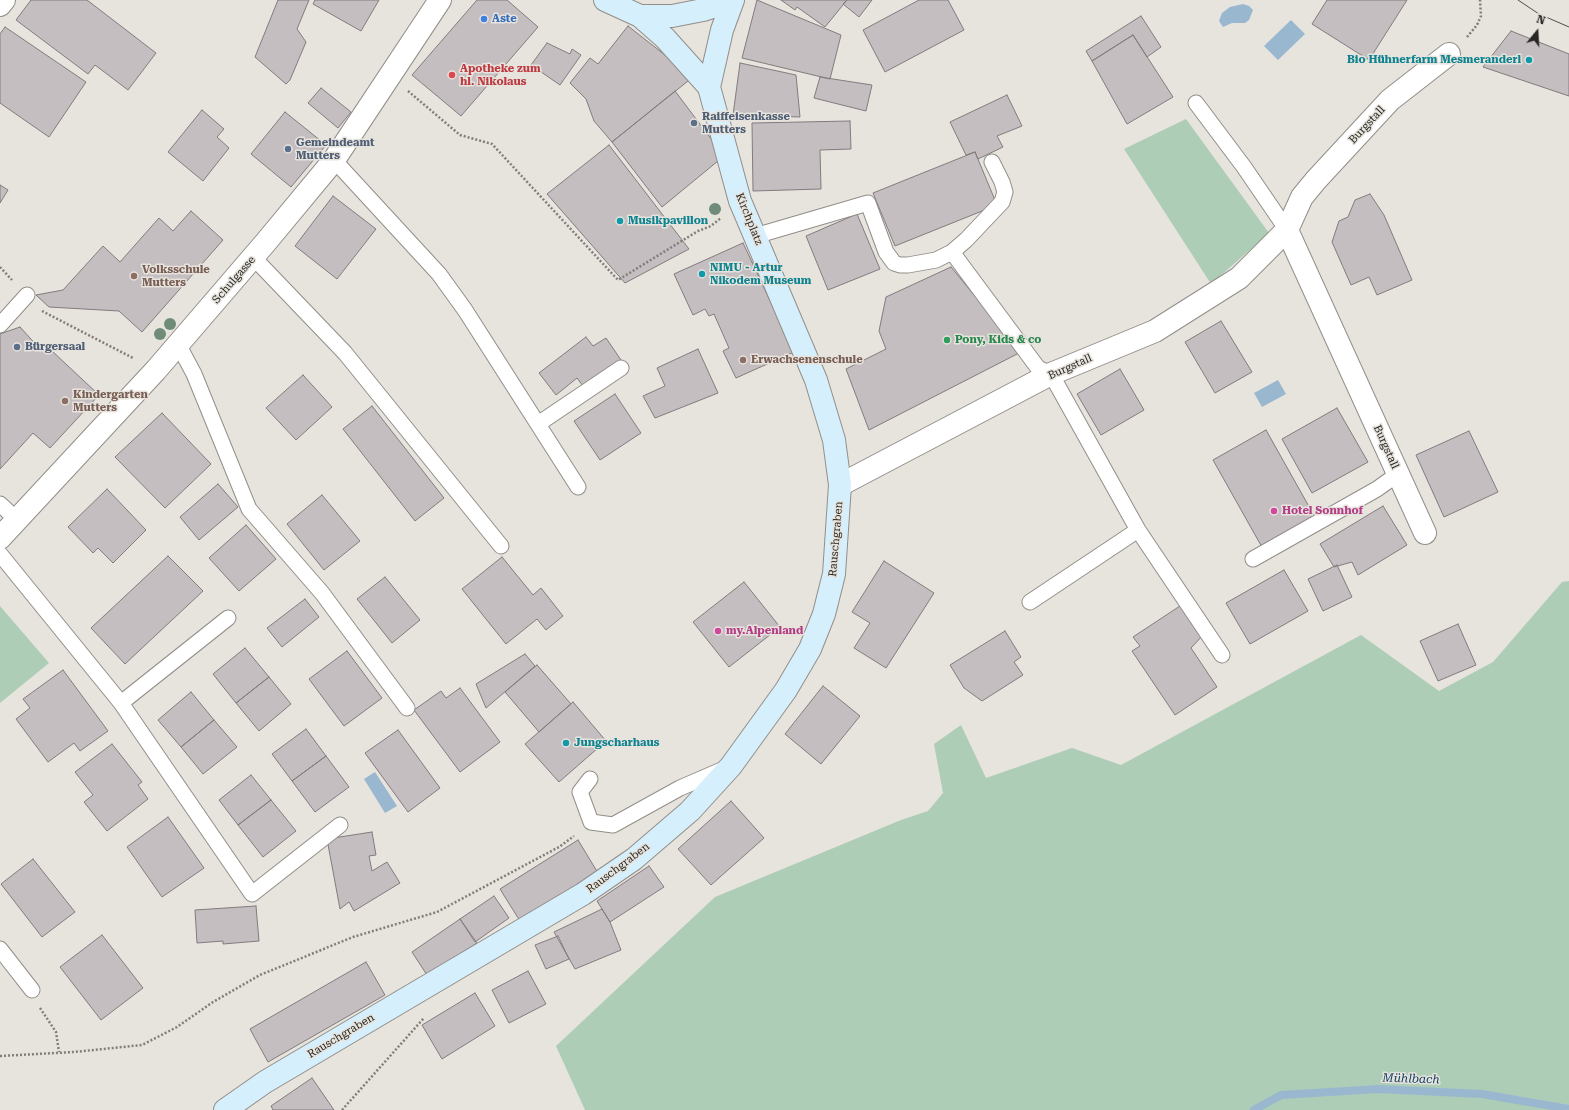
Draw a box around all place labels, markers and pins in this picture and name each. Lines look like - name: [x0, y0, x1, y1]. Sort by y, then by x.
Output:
- place label: Aste: [492, 12, 517, 26]
- marker: Aste: [479, 14, 489, 24]
- place label: Bio Hühnerfarm Mesmeranderl: [1347, 53, 1521, 67]
- marker: Bio Hühnerfarm Mesmeranderl: [1524, 55, 1534, 65]
- place label: Apotheke zum hl. Nikolaus: [460, 62, 541, 88]
- marker: Apotheke zum hl. Nikolaus: [447, 70, 457, 80]
- place label: Raiffeisenkasse Mutters: [702, 110, 790, 136]
- marker: Raiffeisenkasse Mutters: [689, 118, 699, 128]
- place label: Gemeindeamt Mutters: [296, 136, 374, 162]
- marker: Gemeindeamt Mutters: [283, 144, 293, 154]
- place label: Musikpavillon: [628, 214, 708, 228]
- marker: Musikpavillon: [615, 216, 625, 226]
- place label: NIMU - Artur Nikodem Museum: [710, 261, 811, 287]
- place label: Volksschule Mutters: [142, 263, 210, 289]
- marker: NIMU - Artur Nikodem Museum: [697, 269, 707, 279]
- marker: Volksschule Mutters: [129, 271, 139, 281]
- place label: Pony, Kids & co: [955, 333, 1041, 347]
- marker: Pony, Kids & co: [942, 335, 952, 345]
- place label: Bürgersaal: [25, 340, 85, 354]
- marker: Bürgersaal: [12, 342, 22, 352]
- place label: Erwachsenenschule: [751, 353, 863, 367]
- marker: Erwachsenenschule: [738, 355, 748, 365]
- place label: Kindergarten Mutters: [73, 388, 148, 414]
- marker: Kindergarten Mutters: [60, 396, 70, 406]
- place label: Hotel Sonnhof: [1282, 504, 1363, 518]
- marker: Hotel Sonnhof: [1269, 506, 1279, 516]
- place label: my.Alpenland: [726, 624, 803, 638]
- marker: my.Alpenland: [713, 626, 723, 636]
- place label: Jungscharhaus: [574, 736, 659, 750]
- marker: Jungscharhaus: [561, 738, 571, 748]

